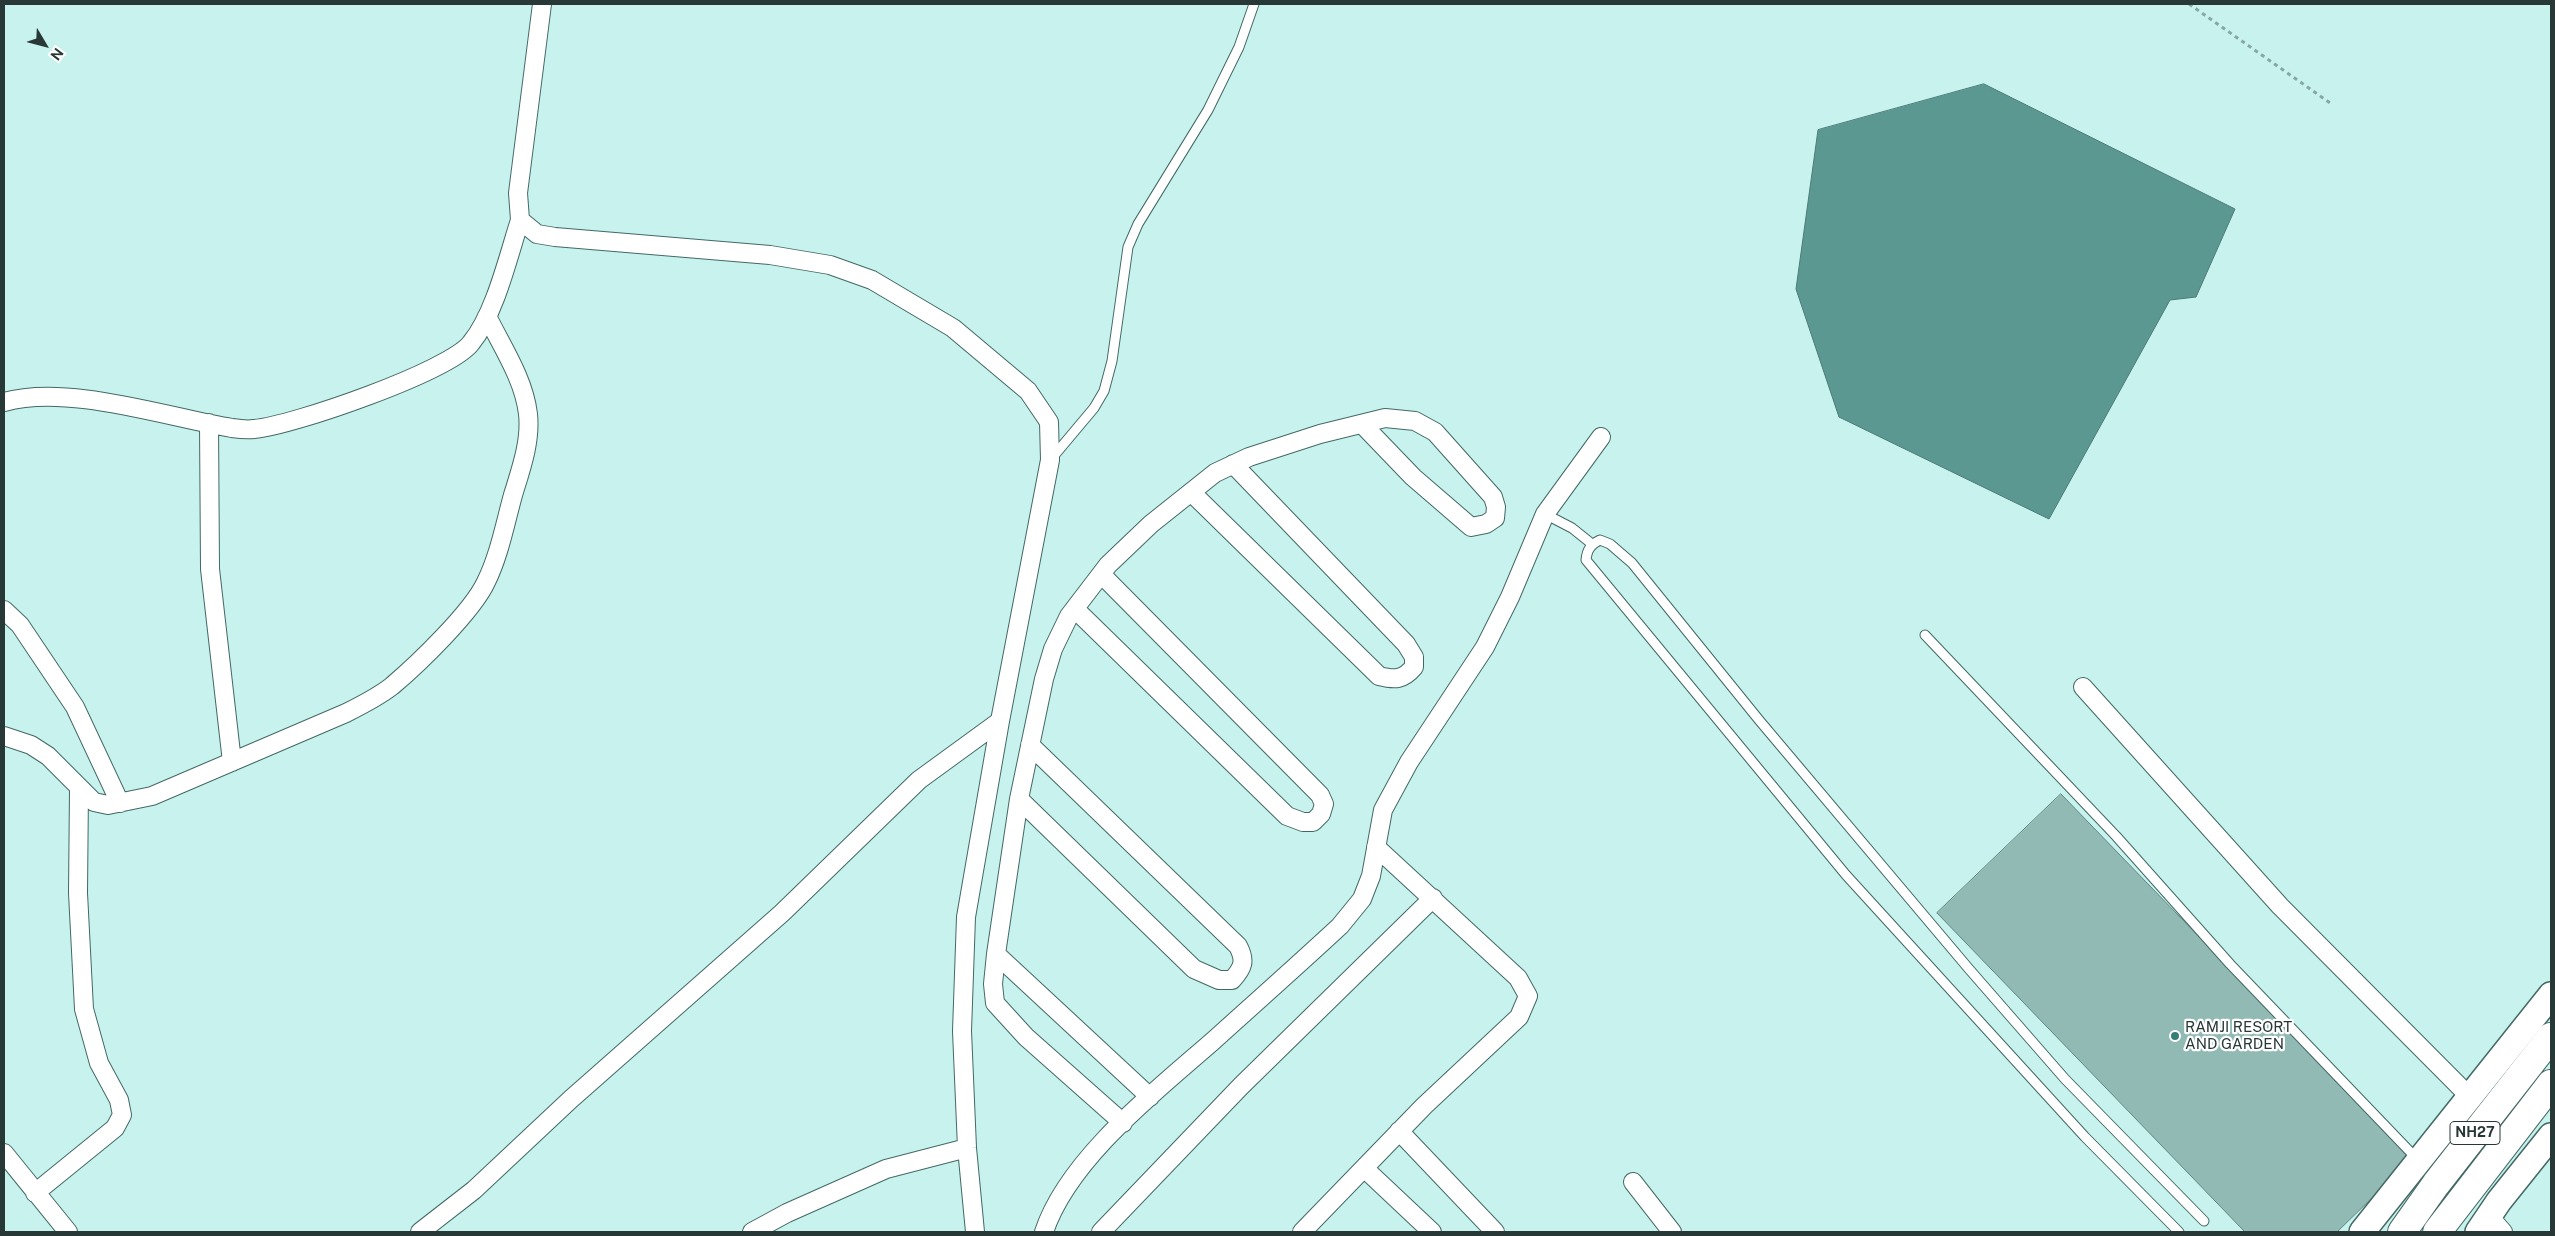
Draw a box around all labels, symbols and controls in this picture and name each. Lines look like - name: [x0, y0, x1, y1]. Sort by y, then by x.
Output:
- north arrow: [20, 20, 70, 70]
- text: N: [47, 45, 67, 63]
- place label: RAMJI RESORT AND GARDEN: [2185, 1018, 2292, 1053]
- marker: RAMJI RESORT AND GARDEN: [2169, 1030, 2181, 1042]
- road number: NH27: [2450, 1122, 2500, 1144]

